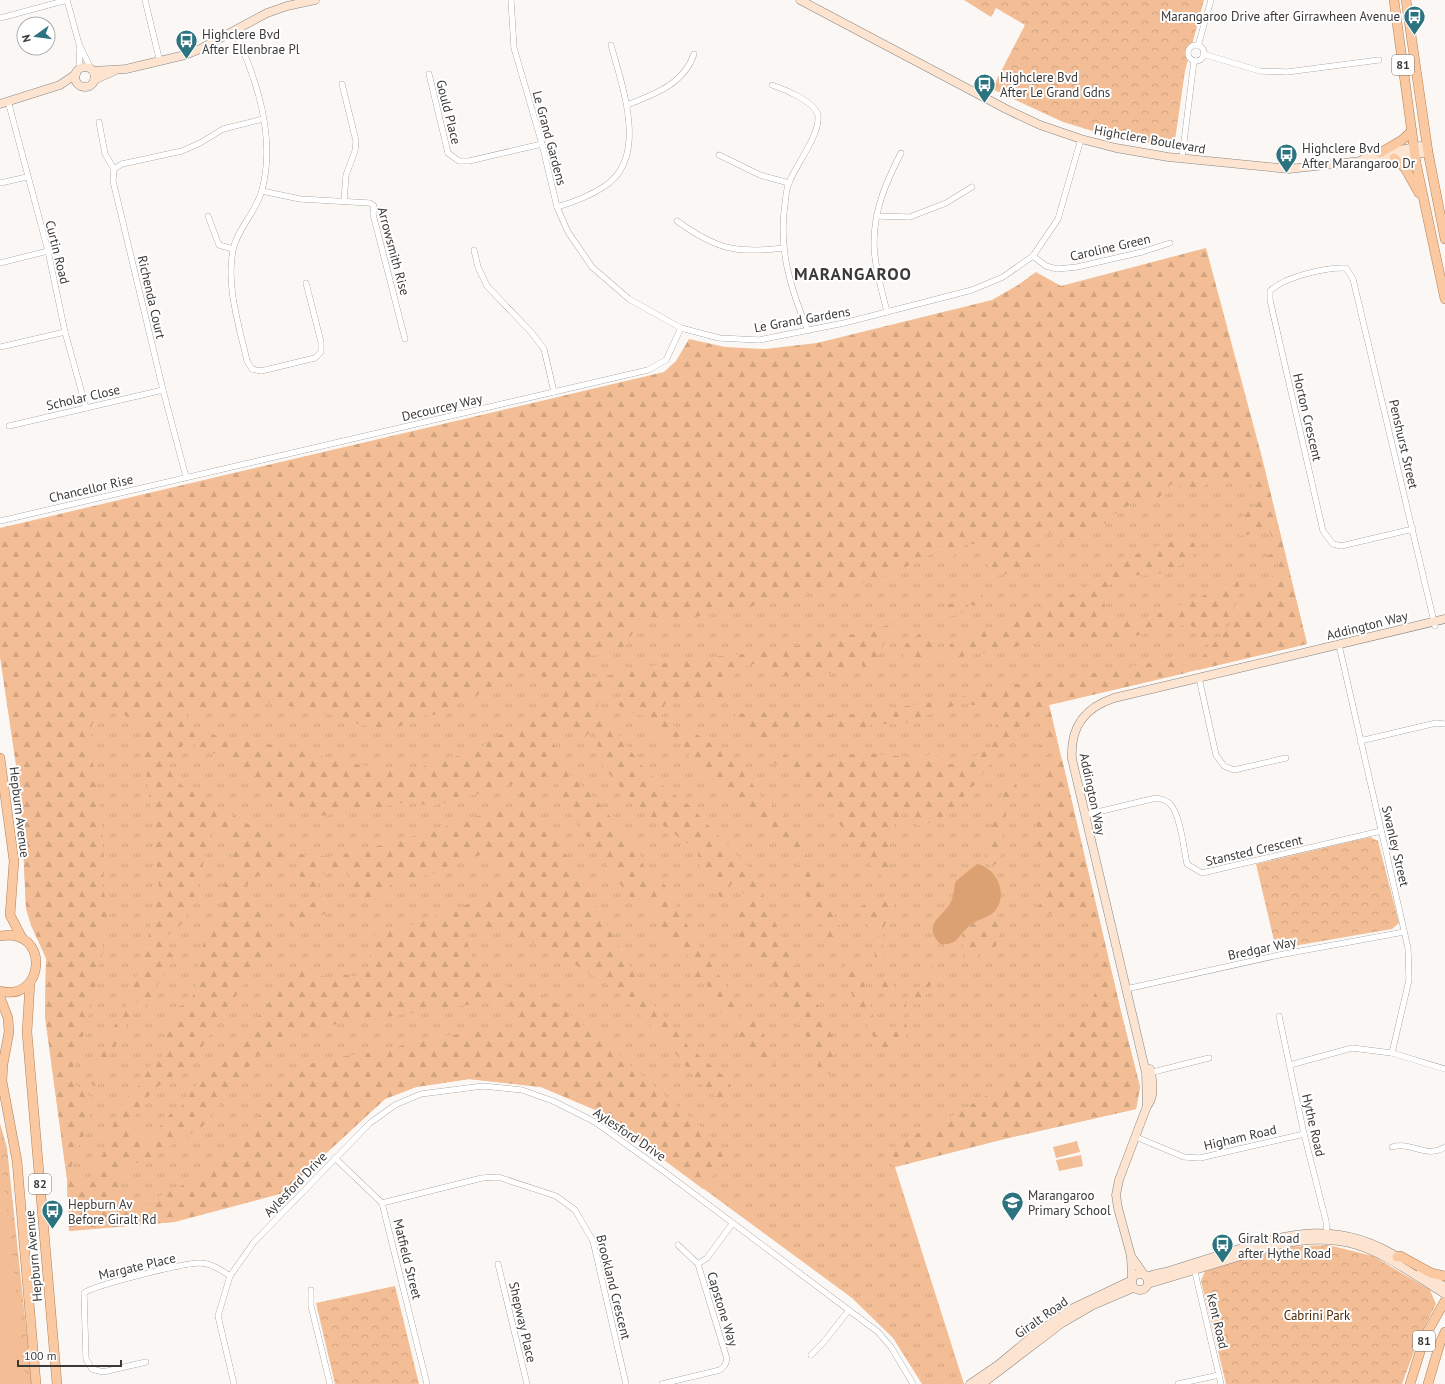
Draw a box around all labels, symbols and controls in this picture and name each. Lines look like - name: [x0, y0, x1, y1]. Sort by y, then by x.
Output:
- bus stop icon: Marangaroo Drive after Girrawheen Avenue: [1402, 3, 1428, 36]
- place label: Marangaroo Drive after Girrawheen Avenue: [1161, 8, 1400, 25]
- north arrow: [16, 16, 56, 56]
- place label: Highclere Bvd After Ellenbrae Pl: [202, 26, 300, 58]
- bus stop icon: Highclere Bvd After Ellenbrae Pl: [173, 28, 199, 61]
- text: N: [19, 33, 34, 44]
- road number: 81: [1392, 55, 1414, 75]
- place label: Highclere Bvd After Le Grand Gdns: [1000, 69, 1110, 101]
- bus stop icon: Highclere Bvd After Le Grand Gdns: [971, 71, 997, 104]
- street label: Gould Place: [432, 78, 465, 146]
- street label: Le Grand Gardens: [529, 89, 570, 187]
- street label: Highclere Boulevard: [1093, 121, 1207, 158]
- place label: Highclere Bvd After Marangaroo Dr: [1302, 140, 1416, 172]
- bus stop icon: Highclere Bvd After Marangaroo Dr: [1274, 142, 1300, 175]
- street label: Arrowsmith Rise: [374, 205, 413, 297]
- street label: Curtin Road: [41, 219, 74, 286]
- street label: Caroline Green: [1068, 230, 1152, 265]
- street label: Richenda Court: [134, 254, 169, 341]
- district label: MARANGAROO: [794, 263, 912, 285]
- street label: Le Grand Gardens: [753, 303, 852, 336]
- street label: Horton Crescent: [1289, 371, 1326, 463]
- street label: Scholar Close: [45, 381, 122, 414]
- street label: Decourcey Way: [400, 390, 484, 425]
- street label: Penshurst Street: [1385, 398, 1422, 491]
- street label: Chancellor Rise: [47, 471, 135, 506]
- street label: Addington Way: [1325, 607, 1410, 644]
- street label: Addington Way: [1076, 752, 1110, 837]
- street label: Hepburn Avenue: [5, 766, 34, 859]
- street label: Swanley Street: [1378, 804, 1413, 889]
- street label: Stansted Crescent: [1204, 831, 1305, 870]
- street label: Bredgar Way: [1226, 933, 1298, 964]
- street label: Hythe Road: [1298, 1092, 1329, 1158]
- street label: Aylesford Drive: [590, 1104, 669, 1165]
- street label: Higham Road: [1202, 1121, 1278, 1154]
- street label: Aylesford Drive: [260, 1148, 331, 1220]
- road number: 82: [29, 1174, 51, 1194]
- place label: Marangaroo Primary School: [1028, 1187, 1111, 1219]
- school or university icon: Marangaroo Primary School: [999, 1189, 1025, 1222]
- place label: Hepburn Av Before Giralt Rd: [68, 1196, 156, 1228]
- bus stop icon: Hepburn Av Before Giralt Rd: [40, 1198, 66, 1231]
- street label: Hepburn Avenue: [21, 1210, 46, 1302]
- street label: Matfield Street: [389, 1217, 426, 1302]
- place label: Giralt Road after Hythe Road: [1238, 1230, 1331, 1262]
- bus stop icon: Giralt Road after Hythe Road: [1210, 1232, 1236, 1265]
- street label: Brookland Crescent: [592, 1233, 635, 1342]
- street label: Margate Place: [97, 1249, 177, 1284]
- street label: Capstone Way: [703, 1270, 742, 1348]
- street label: Shepway Place: [505, 1280, 540, 1364]
- street label: Kent Road: [1203, 1292, 1232, 1351]
- street label: Giralt Road: [1011, 1293, 1071, 1342]
- park label: Cabrini Park: [1284, 1307, 1351, 1324]
- road number: 81: [1413, 1331, 1435, 1351]
- scale bar: [18, 1342, 121, 1368]
- text: 100 m: [24, 1348, 57, 1363]

